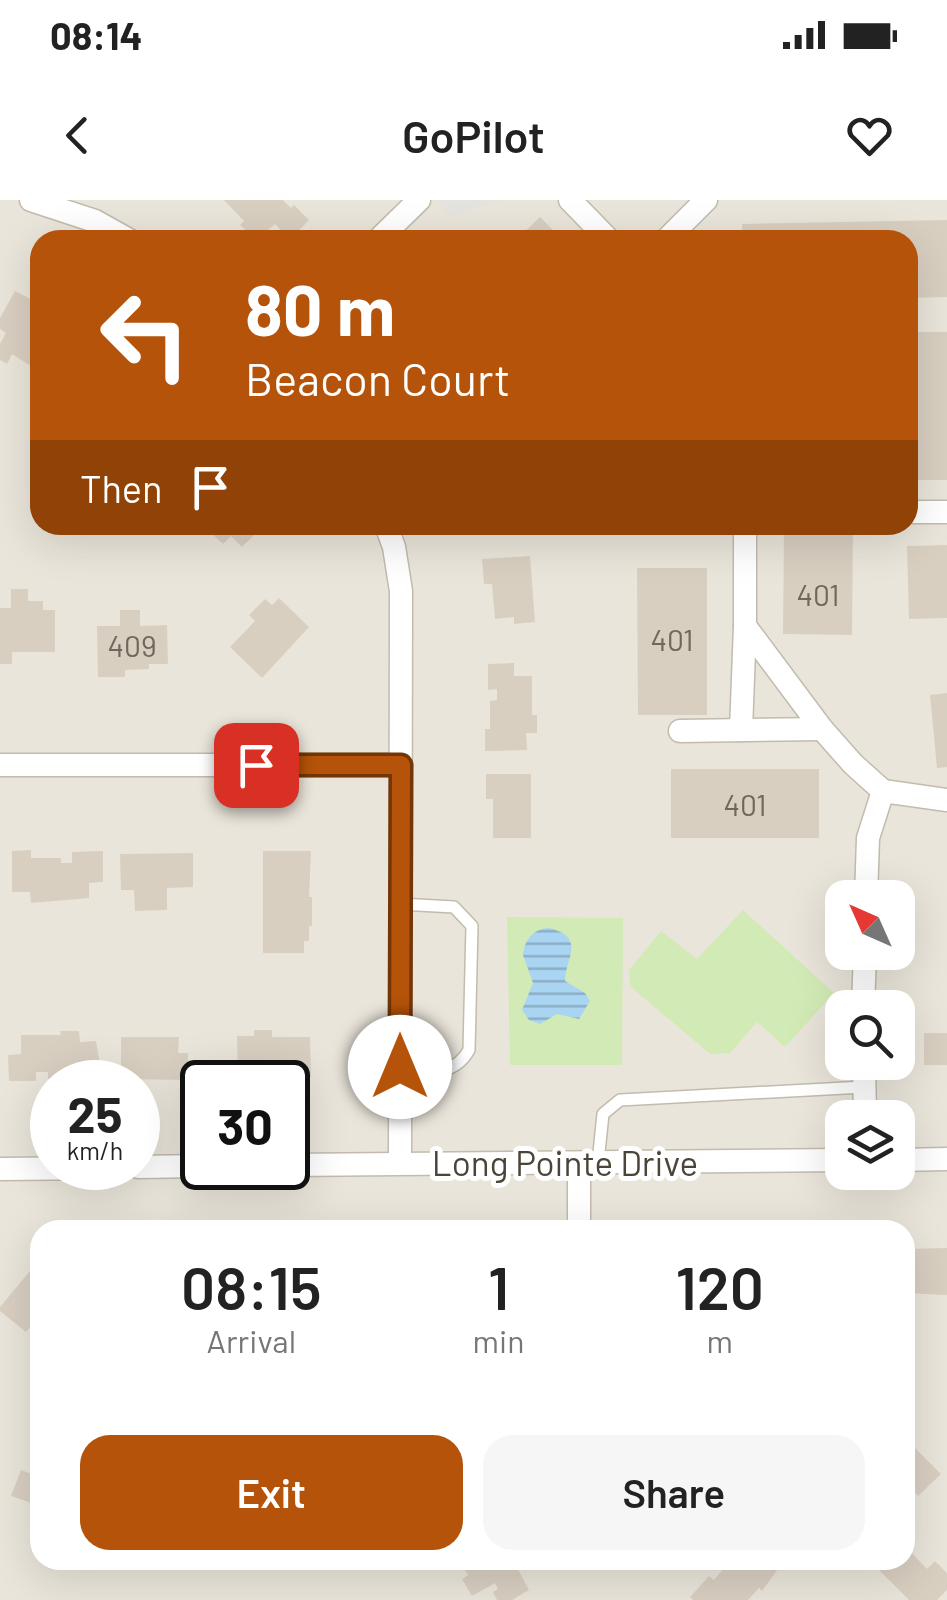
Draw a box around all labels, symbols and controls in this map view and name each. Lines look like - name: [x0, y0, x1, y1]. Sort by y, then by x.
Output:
- text: 08:14: [50, 12, 143, 58]
- icon: back: [50, 108, 105, 163]
- text: GoPilot: [402, 108, 545, 162]
- icon: heart: [842, 108, 897, 163]
- text: 80 m: [245, 266, 395, 350]
- icon: left: [80, 270, 210, 400]
- text: Beacon Court: [245, 351, 510, 405]
- icon: arrive: [183, 460, 238, 515]
- text: Then: [80, 465, 163, 511]
- house number: 401: [796, 576, 840, 612]
- house number: 401: [650, 621, 694, 657]
- house number: 409: [107, 627, 157, 663]
- pin: [214, 723, 299, 808]
- icon: arrive: [229, 738, 284, 793]
- house number: 401: [723, 786, 767, 822]
- north arrow: [825, 880, 915, 970]
- map controls: [825, 880, 915, 1190]
- button: search: [825, 990, 915, 1080]
- position arrow: [348, 1015, 452, 1119]
- speed limit sign: 30: [180, 1060, 310, 1190]
- text: 25: [68, 1083, 122, 1143]
- button: layers: [825, 1100, 915, 1190]
- text: km/h: [67, 1135, 123, 1165]
- street label: Long Pointe Drive: [432, 1141, 698, 1183]
- text: 08:15: [181, 1250, 321, 1322]
- text: 1: [488, 1250, 509, 1322]
- text: 120: [676, 1250, 764, 1322]
- text: Arrival: [207, 1321, 296, 1359]
- text: min: [473, 1321, 524, 1359]
- text: m: [706, 1321, 733, 1359]
- button: Exit: [80, 1435, 463, 1550]
- button: Share: [483, 1435, 865, 1550]

